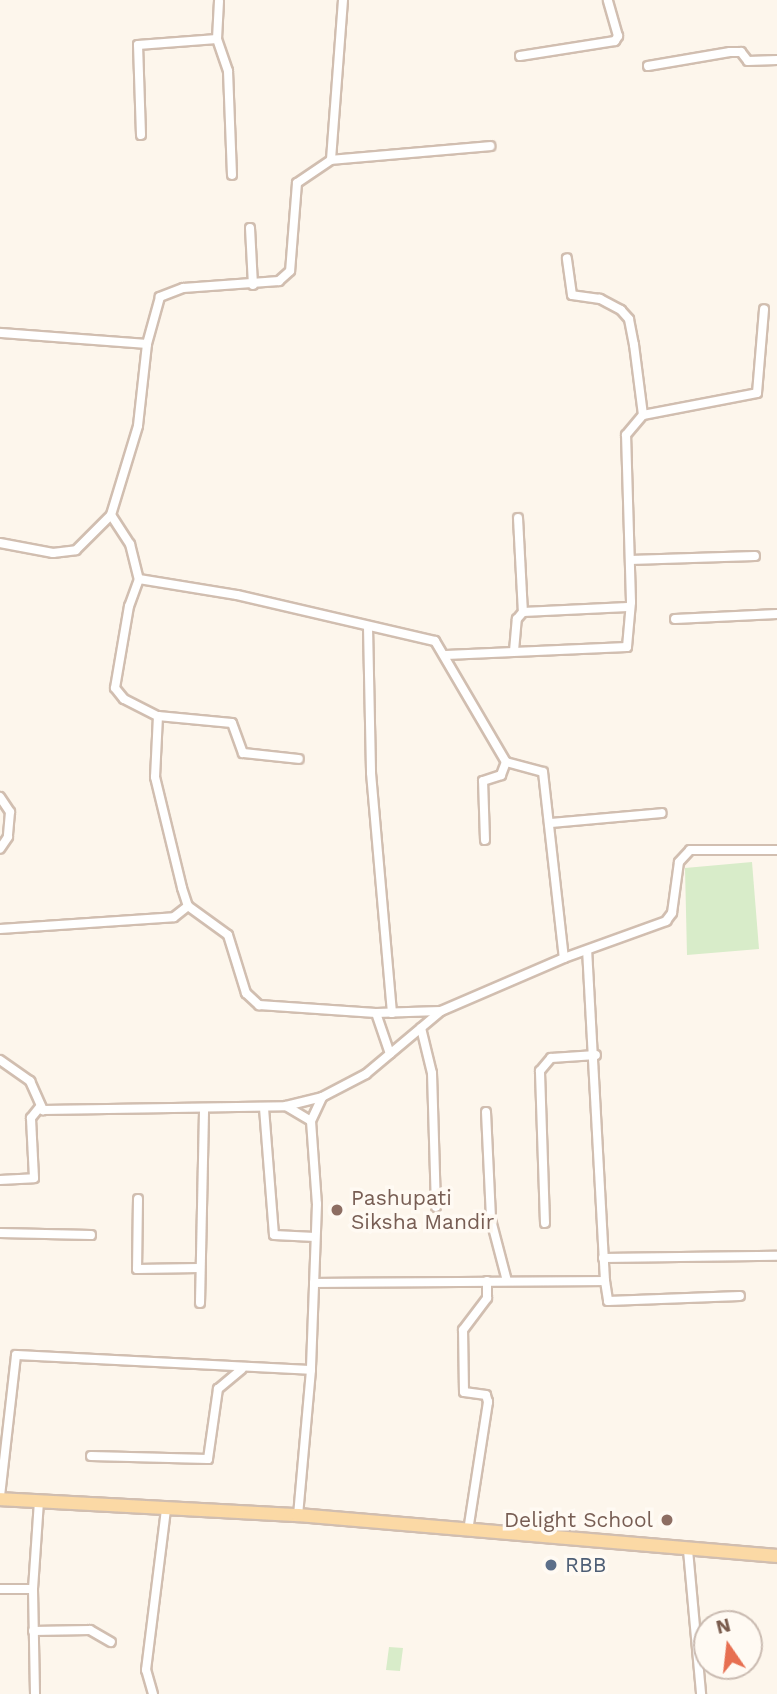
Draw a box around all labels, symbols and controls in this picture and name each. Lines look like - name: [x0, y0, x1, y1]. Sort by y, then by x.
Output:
- place label: Pashupati Siksha Mandir: [351, 1185, 495, 1235]
- marker: Pashupati Siksha Mandir: [329, 1202, 345, 1218]
- place label: Delight School: [504, 1507, 653, 1533]
- marker: Delight School: [659, 1512, 675, 1528]
- place label: RBB: [565, 1552, 606, 1578]
- marker: RBB: [543, 1557, 559, 1573]
- north arrow: [693, 1610, 763, 1680]
- text: N: [714, 1613, 733, 1639]

